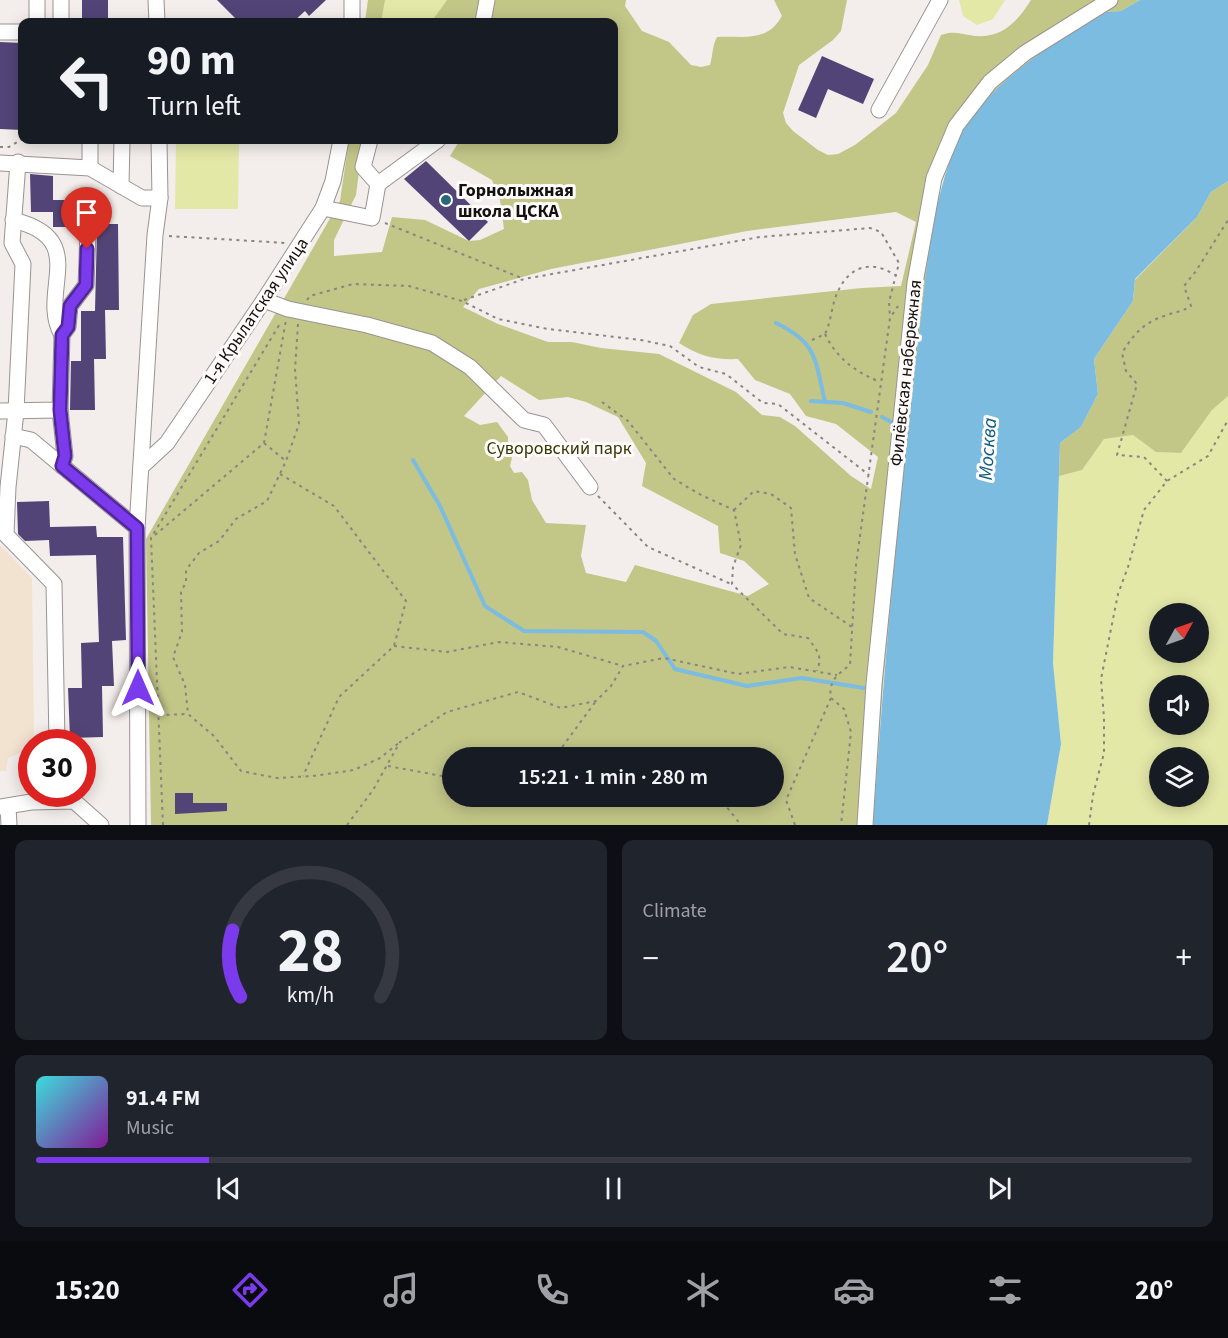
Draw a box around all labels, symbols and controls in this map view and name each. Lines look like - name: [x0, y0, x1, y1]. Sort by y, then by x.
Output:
- text: 90 m: [147, 31, 236, 91]
- icon: left: [48, 42, 126, 120]
- text: Turn left: [147, 87, 241, 126]
- place label: Горнолыжная школа ЦСКА: [458, 178, 574, 224]
- pin: [61, 187, 112, 249]
- marker: Горнолыжная школа ЦСКА: [439, 193, 453, 207]
- icon: arrive: [70, 196, 103, 229]
- street label: 1-я Крылатская улица: [197, 233, 315, 389]
- street label: Филёвская набережная: [884, 278, 928, 468]
- water label: Москва: [972, 416, 1004, 481]
- park label: Суворовский парк: [486, 436, 632, 461]
- north arrow: [1149, 603, 1209, 663]
- map controls: [1149, 603, 1209, 807]
- position arrow: [106, 656, 170, 720]
- button: sound: [1149, 675, 1209, 735]
- speed limit sign: 30: [18, 729, 96, 807]
- button: layers: [1149, 747, 1209, 807]
- text: 15:21 · 1 min · 280 m: [518, 761, 708, 793]
- text: Climate: [643, 897, 707, 925]
- text: 28: [278, 907, 344, 996]
- text: 20°: [886, 926, 948, 990]
- text: −: [643, 935, 659, 982]
- text: +: [1176, 935, 1192, 982]
- text: km/h: [287, 980, 335, 1011]
- text: 91.4 FM: [126, 1082, 200, 1114]
- text: Music: [126, 1114, 174, 1142]
- icon: previous: [212, 1172, 245, 1205]
- icon: pause: [597, 1172, 630, 1205]
- icon: next: [983, 1172, 1016, 1205]
- icon: directions: [229, 1269, 271, 1311]
- icon: music: [380, 1269, 422, 1311]
- icon: phone: [531, 1269, 573, 1311]
- icon: climate: [682, 1269, 724, 1311]
- icon: car: [833, 1269, 875, 1311]
- icon: filters: [984, 1269, 1026, 1311]
- text: 15:20: [55, 1271, 120, 1310]
- text: 20°: [1135, 1271, 1173, 1310]

